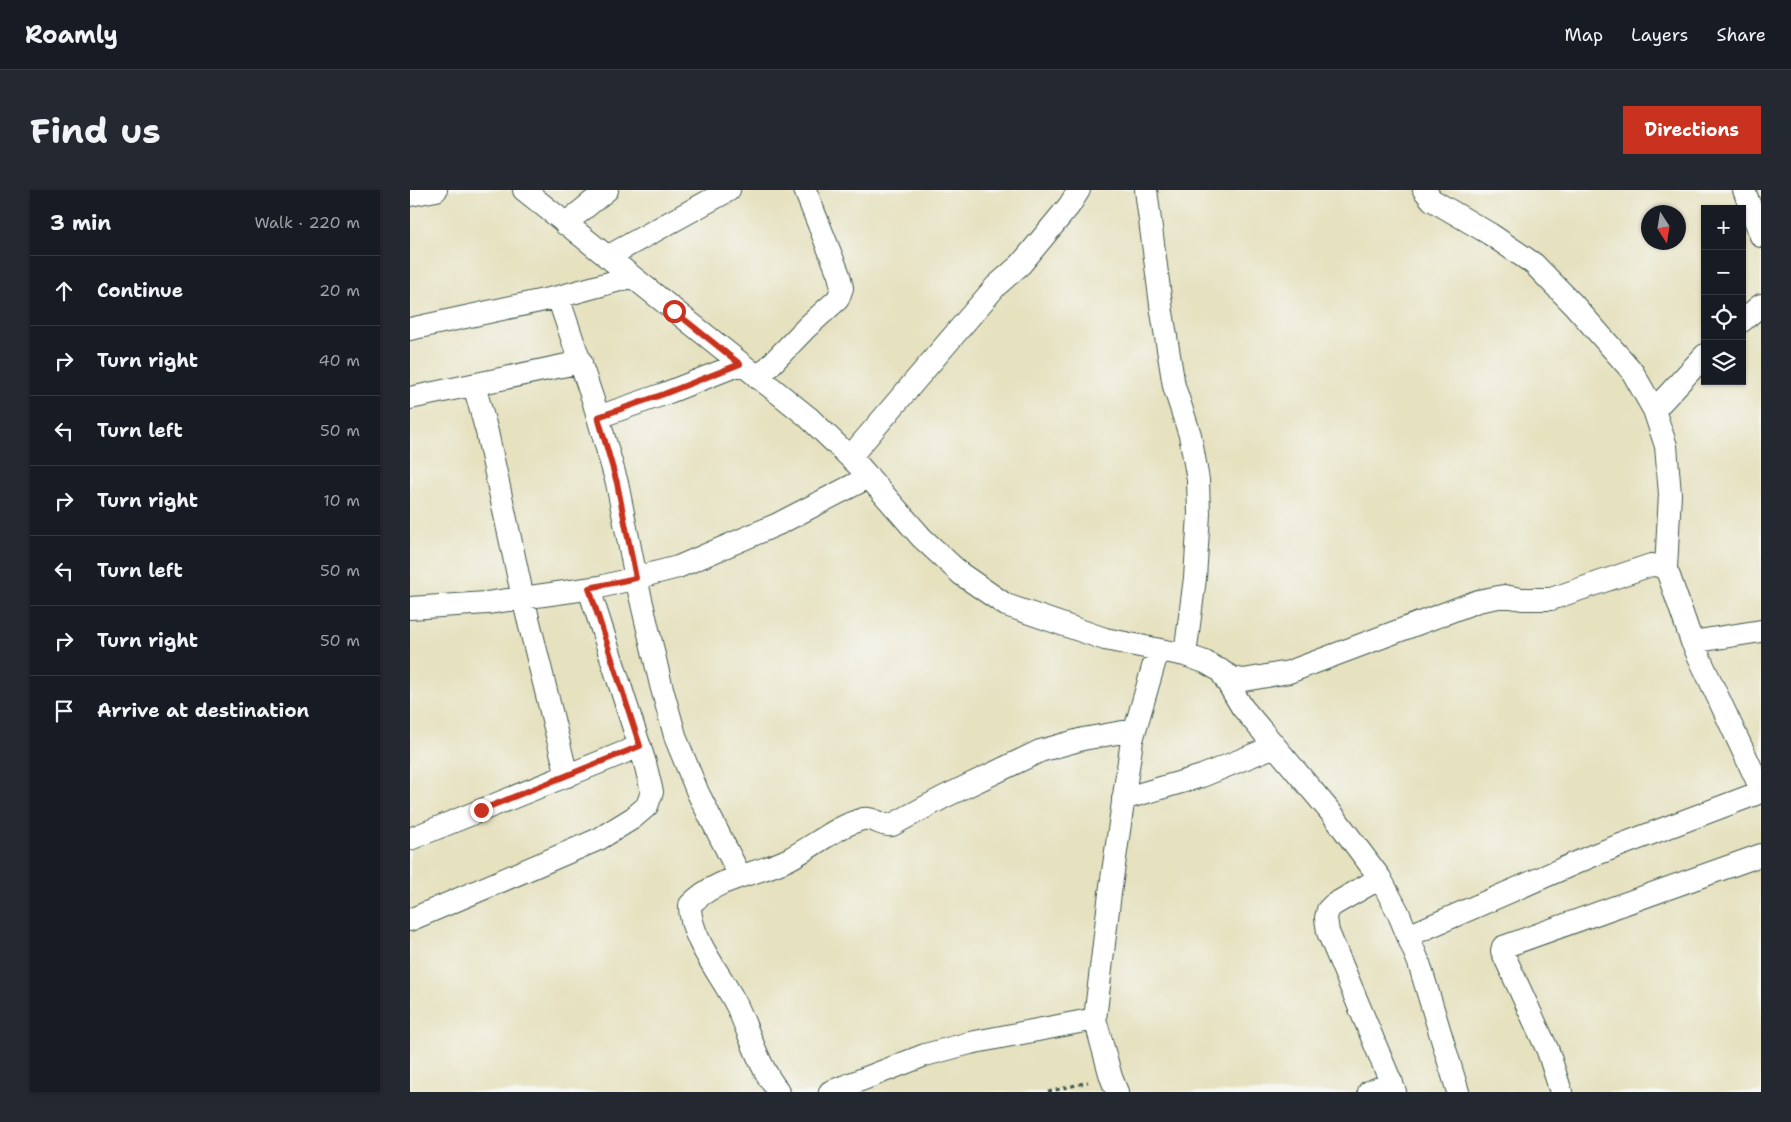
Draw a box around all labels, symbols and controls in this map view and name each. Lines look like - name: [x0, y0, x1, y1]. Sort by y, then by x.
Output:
- text: Roamly: [25, 19, 118, 51]
- text: Map: [1565, 23, 1603, 47]
- text: Layers: [1631, 23, 1688, 47]
- text: Share: [1716, 23, 1766, 47]
- button: Directions: [1623, 106, 1761, 154]
- text: Find us: [30, 107, 161, 154]
- north arrow: [1641, 205, 1686, 250]
- map controls: [1701, 205, 1746, 385]
- button: +: [1701, 205, 1746, 250]
- text: 3 min: [50, 209, 111, 237]
- text: Walk · 220 m: [254, 212, 360, 233]
- button: −: [1701, 250, 1746, 295]
- icon: ahead: [50, 277, 78, 305]
- text: Continue: [97, 278, 183, 303]
- text: 20 m: [319, 280, 360, 301]
- button: locate: [1701, 295, 1746, 340]
- route start: [663, 300, 686, 323]
- button: layers: [1701, 340, 1746, 385]
- icon: right: [50, 347, 78, 375]
- text: Turn right: [97, 348, 198, 373]
- text: 40 m: [318, 350, 360, 371]
- icon: left: [50, 417, 78, 445]
- text: Turn left: [97, 418, 183, 443]
- text: 50 m: [320, 420, 360, 441]
- icon: right: [50, 487, 78, 515]
- text: Turn right: [97, 488, 198, 513]
- text: 10 m: [323, 490, 360, 511]
- icon: left: [50, 557, 78, 585]
- text: Turn left: [97, 558, 183, 583]
- text: 50 m: [320, 560, 360, 581]
- icon: right: [50, 627, 78, 655]
- text: Turn right: [97, 628, 198, 653]
- text: 50 m: [320, 630, 360, 651]
- icon: arrive: [50, 697, 78, 725]
- text: Arrive at destination: [97, 698, 309, 723]
- route end: [470, 799, 493, 822]

